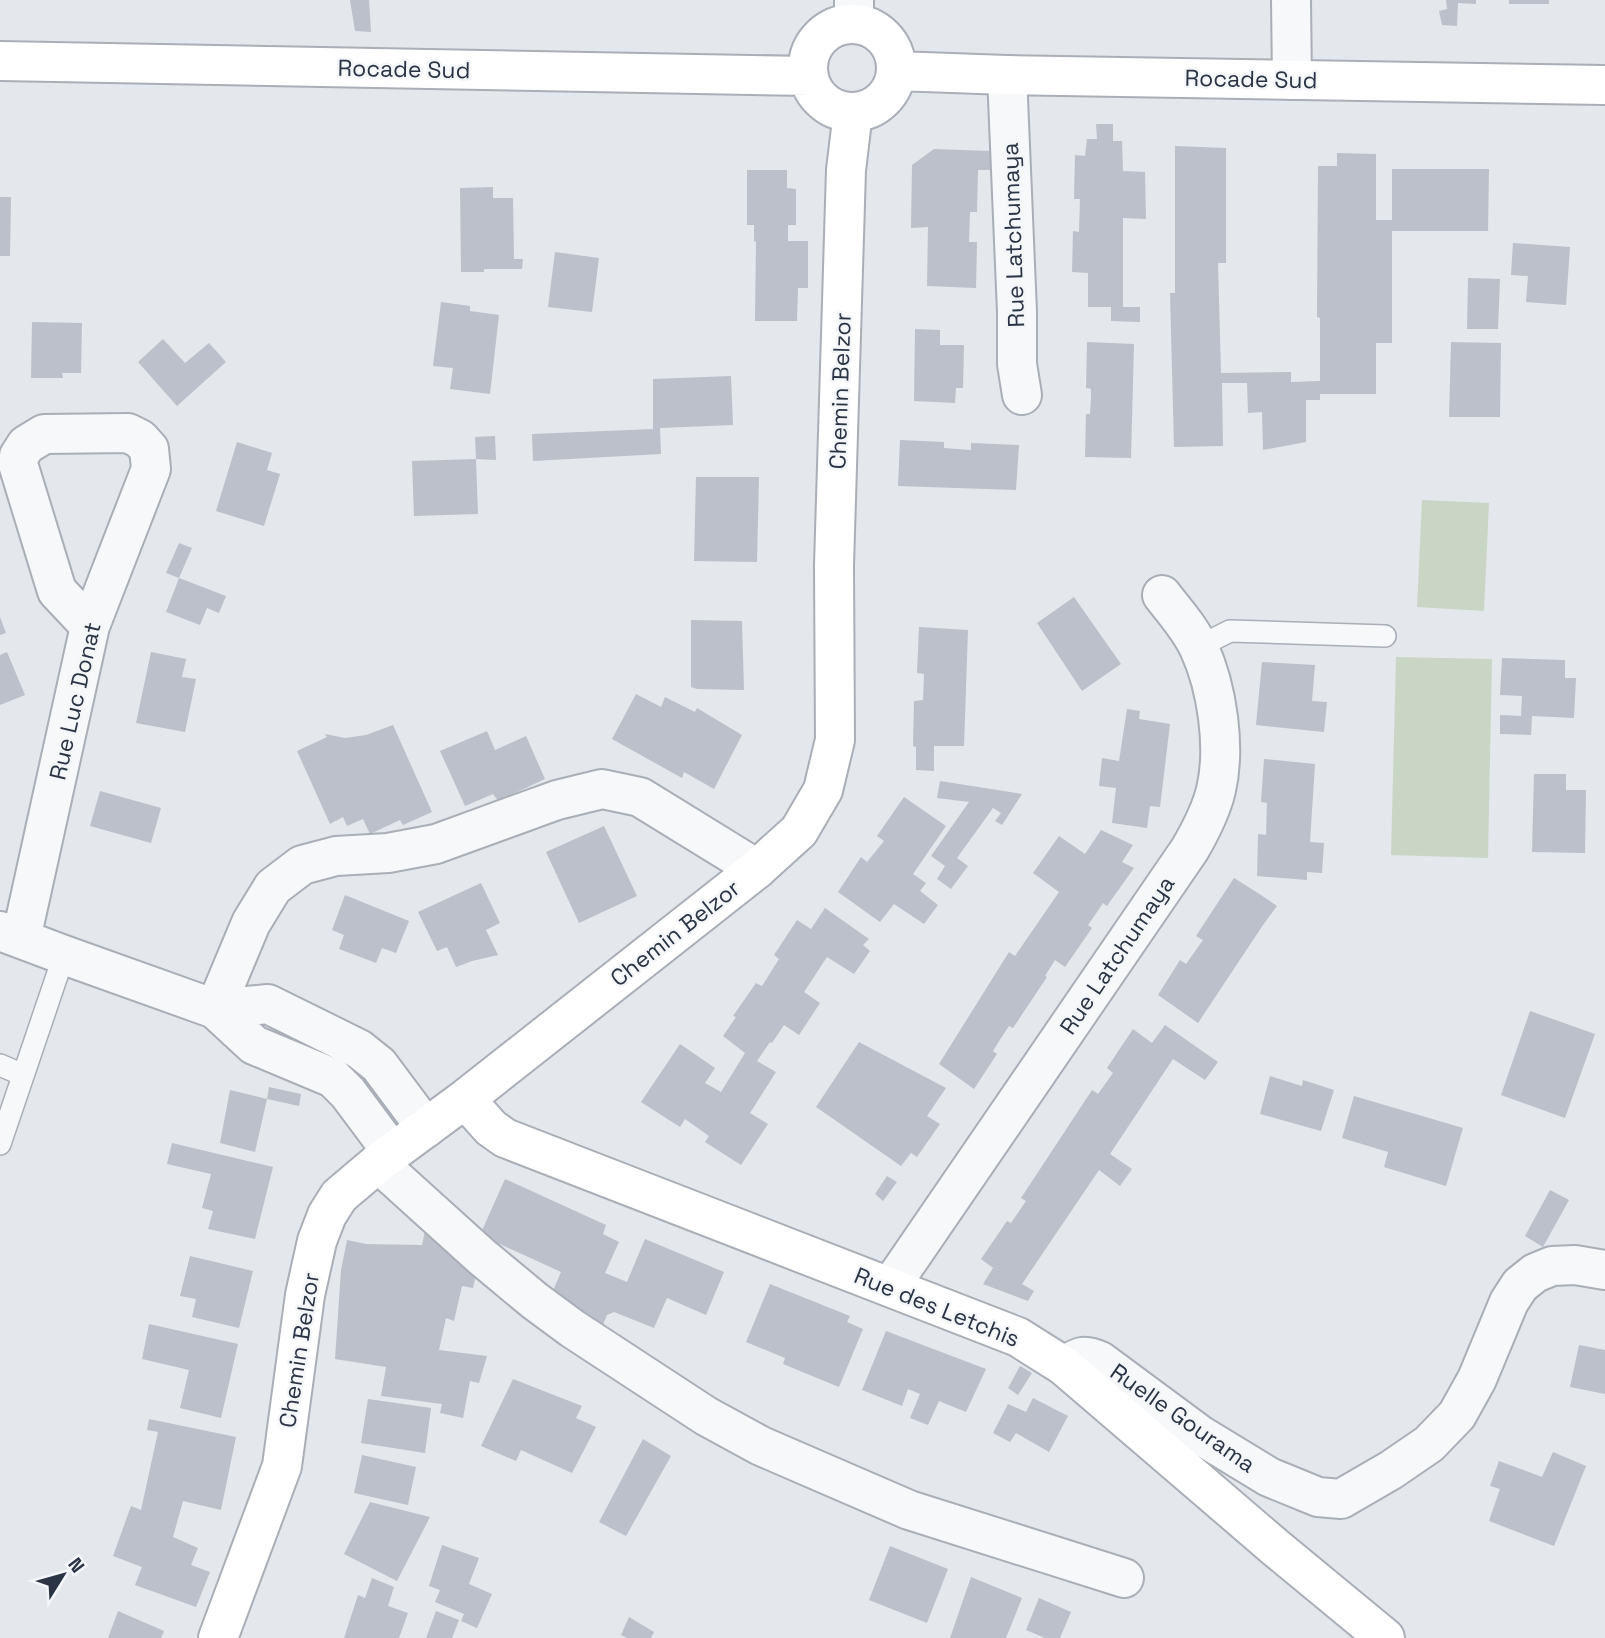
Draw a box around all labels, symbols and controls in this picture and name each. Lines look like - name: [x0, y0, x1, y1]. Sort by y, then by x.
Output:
- street label: Rocade Sud: [337, 53, 471, 85]
- street label: Rocade Sud: [1184, 63, 1318, 95]
- street label: Rue Latchumaya: [995, 142, 1031, 328]
- street label: Chemin Belzor: [822, 312, 858, 470]
- street label: Rue Luc Donat: [42, 619, 108, 783]
- street label: Rue Latchumaya: [1053, 870, 1181, 1040]
- street label: Chemin Belzor: [604, 873, 746, 993]
- street label: Rue des Letchis: [850, 1260, 1024, 1354]
- street label: Chemin Belzor: [272, 1270, 326, 1430]
- street label: Ruelle Gourama: [1104, 1357, 1262, 1479]
- north arrow: [28, 1540, 98, 1610]
- text: N: [62, 1552, 90, 1578]

